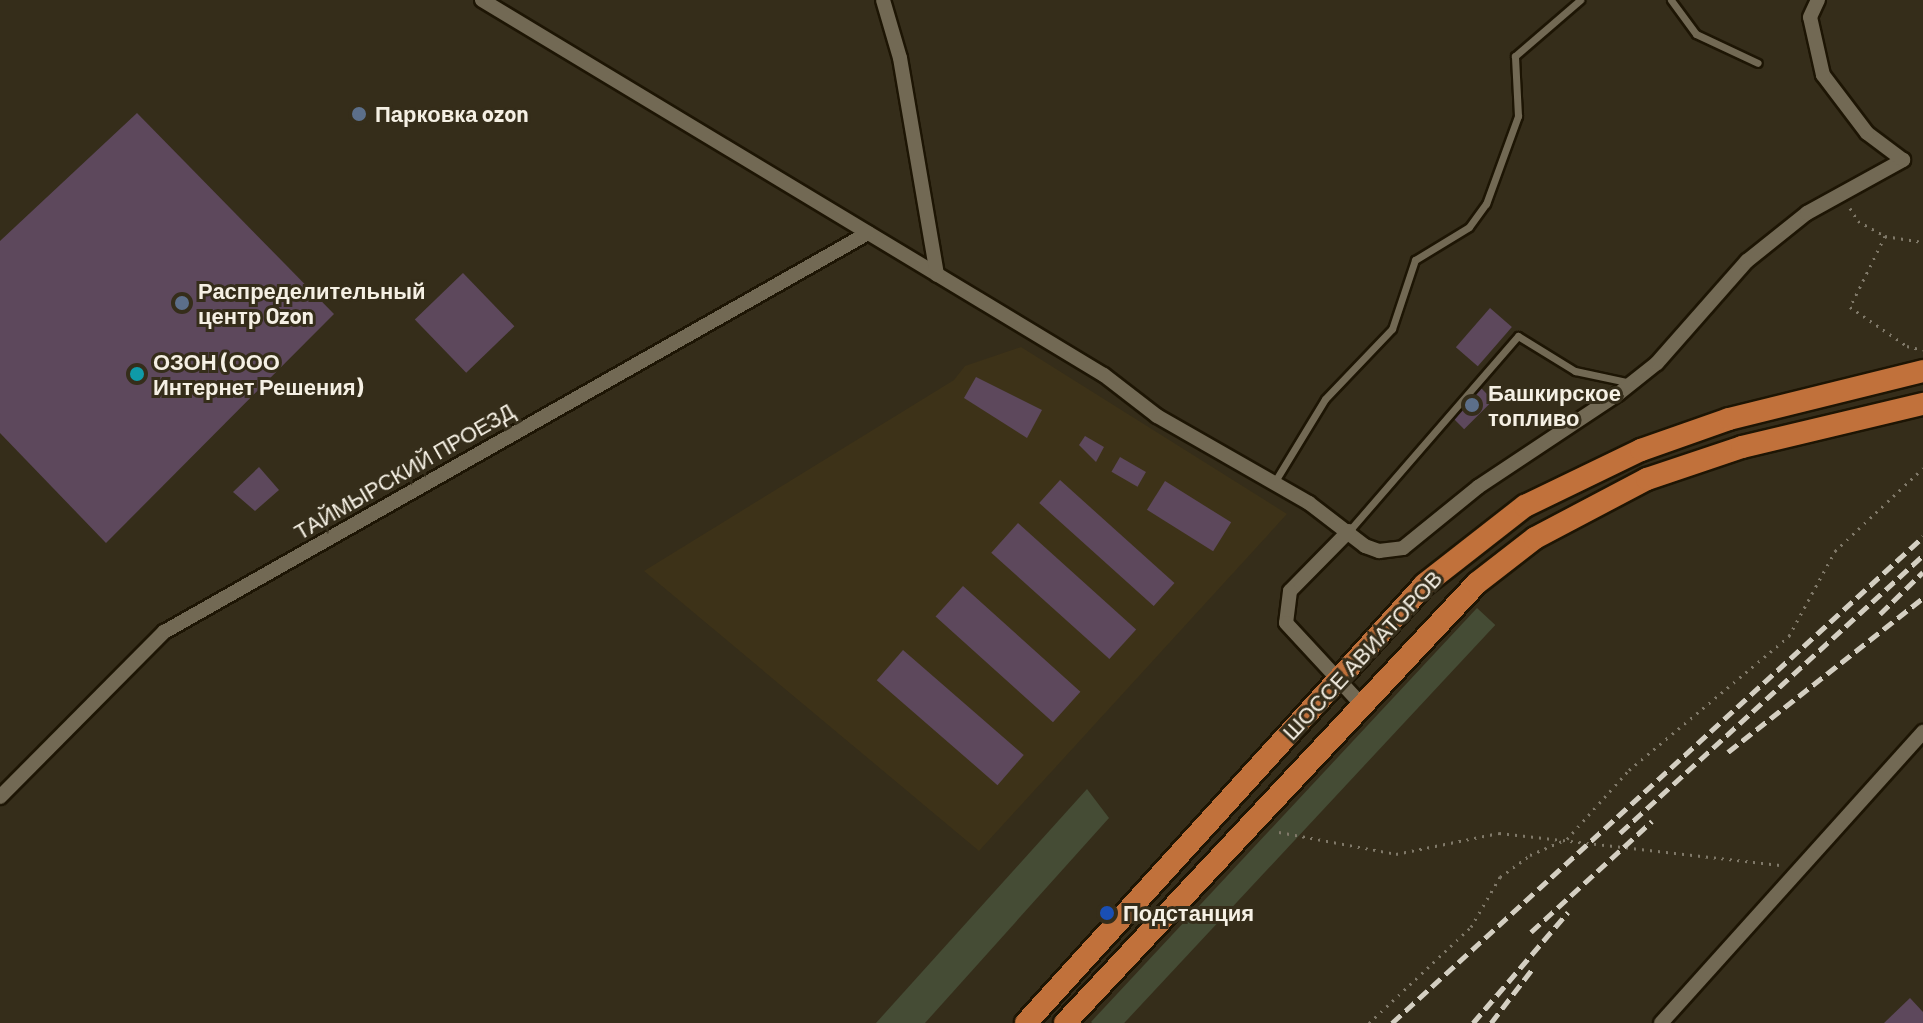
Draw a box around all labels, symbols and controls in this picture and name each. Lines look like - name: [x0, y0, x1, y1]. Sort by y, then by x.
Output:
- place label: Парковка ozon: [375, 101, 528, 127]
- marker: Парковка ozon: [350, 105, 368, 123]
- place label: Распределительный центр Ozon: [198, 277, 426, 328]
- marker: Распределительный центр Ozon: [173, 294, 191, 312]
- place label: ОЗОН (ООО Интернет Решения): [153, 348, 363, 400]
- marker: ОЗОН (ООО Интернет Решения): [128, 365, 146, 383]
- place label: Башкирское топливо: [1488, 379, 1621, 430]
- marker: Башкирское топливо: [1463, 396, 1481, 414]
- street label: ТАЙМЫРСКИЙ ПРОЕЗД: [289, 397, 519, 545]
- street label: ШОССЕ АВИАТОРОВ: [1277, 565, 1447, 745]
- place label: Подстанция: [1123, 900, 1254, 926]
- marker: Подстанция: [1098, 904, 1116, 922]

